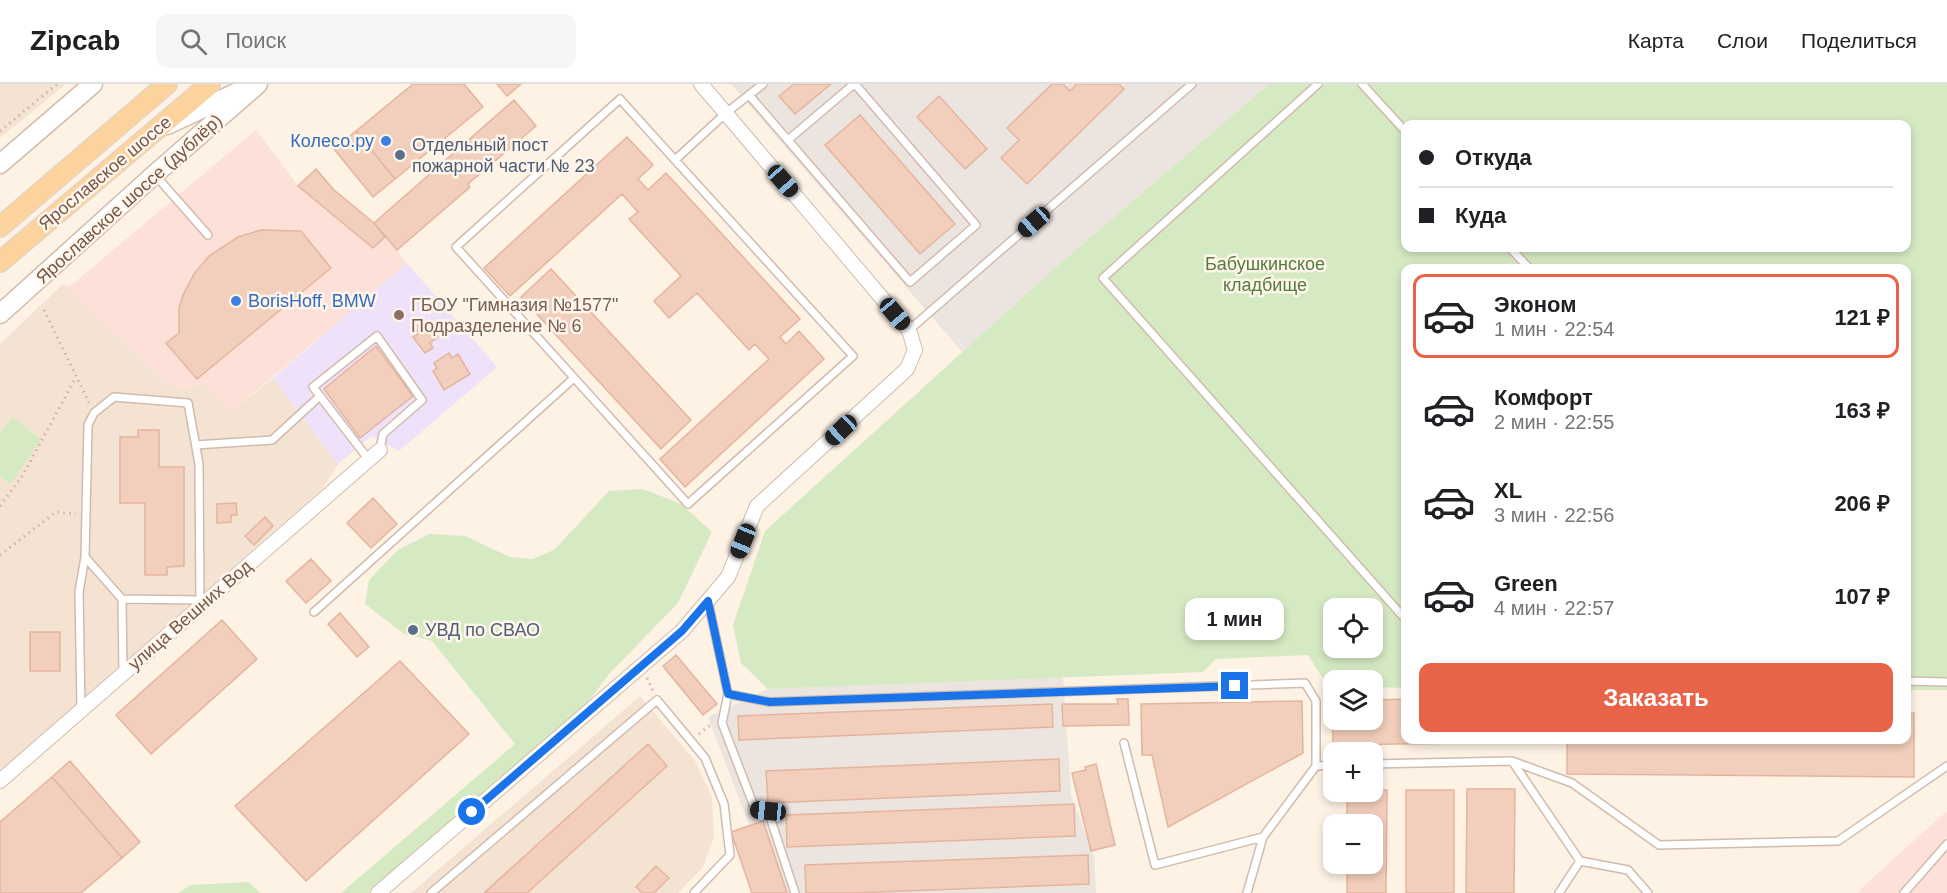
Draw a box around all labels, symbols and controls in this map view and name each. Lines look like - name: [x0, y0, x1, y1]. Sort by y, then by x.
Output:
- search box: [156, 14, 576, 68]
- text: Zipcab: [30, 25, 120, 56]
- icon: search: [177, 25, 210, 58]
- text: Поиск: [225, 28, 286, 53]
- text: Карта: [1628, 29, 1684, 52]
- text: Слои: [1717, 29, 1768, 52]
- text: Поделиться: [1801, 29, 1917, 52]
- street label: Ярославское шоссе (дублёр): [32, 110, 226, 288]
- street label: Ярославское шоссе: [35, 112, 175, 234]
- place label: Колесо.ру: [290, 131, 374, 151]
- marker: Колесо.ру: [379, 134, 393, 148]
- place label: Отдельный пост пожарной части № 23: [412, 135, 595, 176]
- text: Откуда: [1455, 145, 1532, 170]
- marker: Отдельный пост пожарной части № 23: [393, 148, 407, 162]
- car: [764, 162, 802, 200]
- car: [1015, 203, 1053, 241]
- text: Куда: [1455, 203, 1506, 228]
- park label: Бабушкинское кладбище: [1205, 254, 1325, 295]
- icon: car: [1422, 289, 1476, 343]
- place label: BorisHoff, BMW: [248, 291, 376, 311]
- text: Эконом: [1494, 292, 1577, 317]
- marker: BorisHoff, BMW: [229, 294, 243, 308]
- car: [877, 294, 913, 334]
- place label: ГБОУ "Гимназия №1577" Подразделение № 6: [411, 295, 619, 336]
- text: 121 ₽: [1834, 305, 1890, 330]
- marker: ГБОУ "Гимназия №1577" Подразделение № 6: [392, 308, 406, 322]
- text: 1 мин · 22:54: [1494, 318, 1614, 340]
- icon: car: [1422, 382, 1476, 436]
- text: Комфорт: [1494, 385, 1593, 410]
- text: 163 ₽: [1834, 398, 1890, 423]
- car: [822, 411, 860, 449]
- text: 2 мин · 22:55: [1494, 411, 1614, 433]
- icon: car: [1422, 475, 1476, 529]
- text: XL: [1494, 478, 1522, 503]
- text: 206 ₽: [1834, 491, 1890, 516]
- text: 3 мин · 22:56: [1494, 504, 1614, 526]
- car: [728, 521, 758, 561]
- street label: улица Вешних Вод: [124, 556, 256, 674]
- icon: car: [1422, 568, 1476, 622]
- text: Green: [1494, 571, 1558, 596]
- text: 107 ₽: [1834, 584, 1890, 609]
- text: 4 мин · 22:57: [1494, 597, 1614, 619]
- map controls: [1323, 598, 1383, 874]
- button: locate: [1323, 598, 1383, 658]
- callout: 1 мин: [1186, 599, 1284, 641]
- text: 1 мин: [1207, 608, 1262, 630]
- place label: УВД по СВАО: [425, 620, 540, 640]
- marker: УВД по СВАО: [406, 623, 420, 637]
- button: Заказать: [1419, 663, 1893, 732]
- button: layers: [1323, 670, 1383, 730]
- route end: [1221, 672, 1248, 699]
- button: +: [1323, 742, 1383, 802]
- route start: [458, 798, 485, 825]
- car: [749, 800, 787, 822]
- button: −: [1323, 814, 1383, 874]

